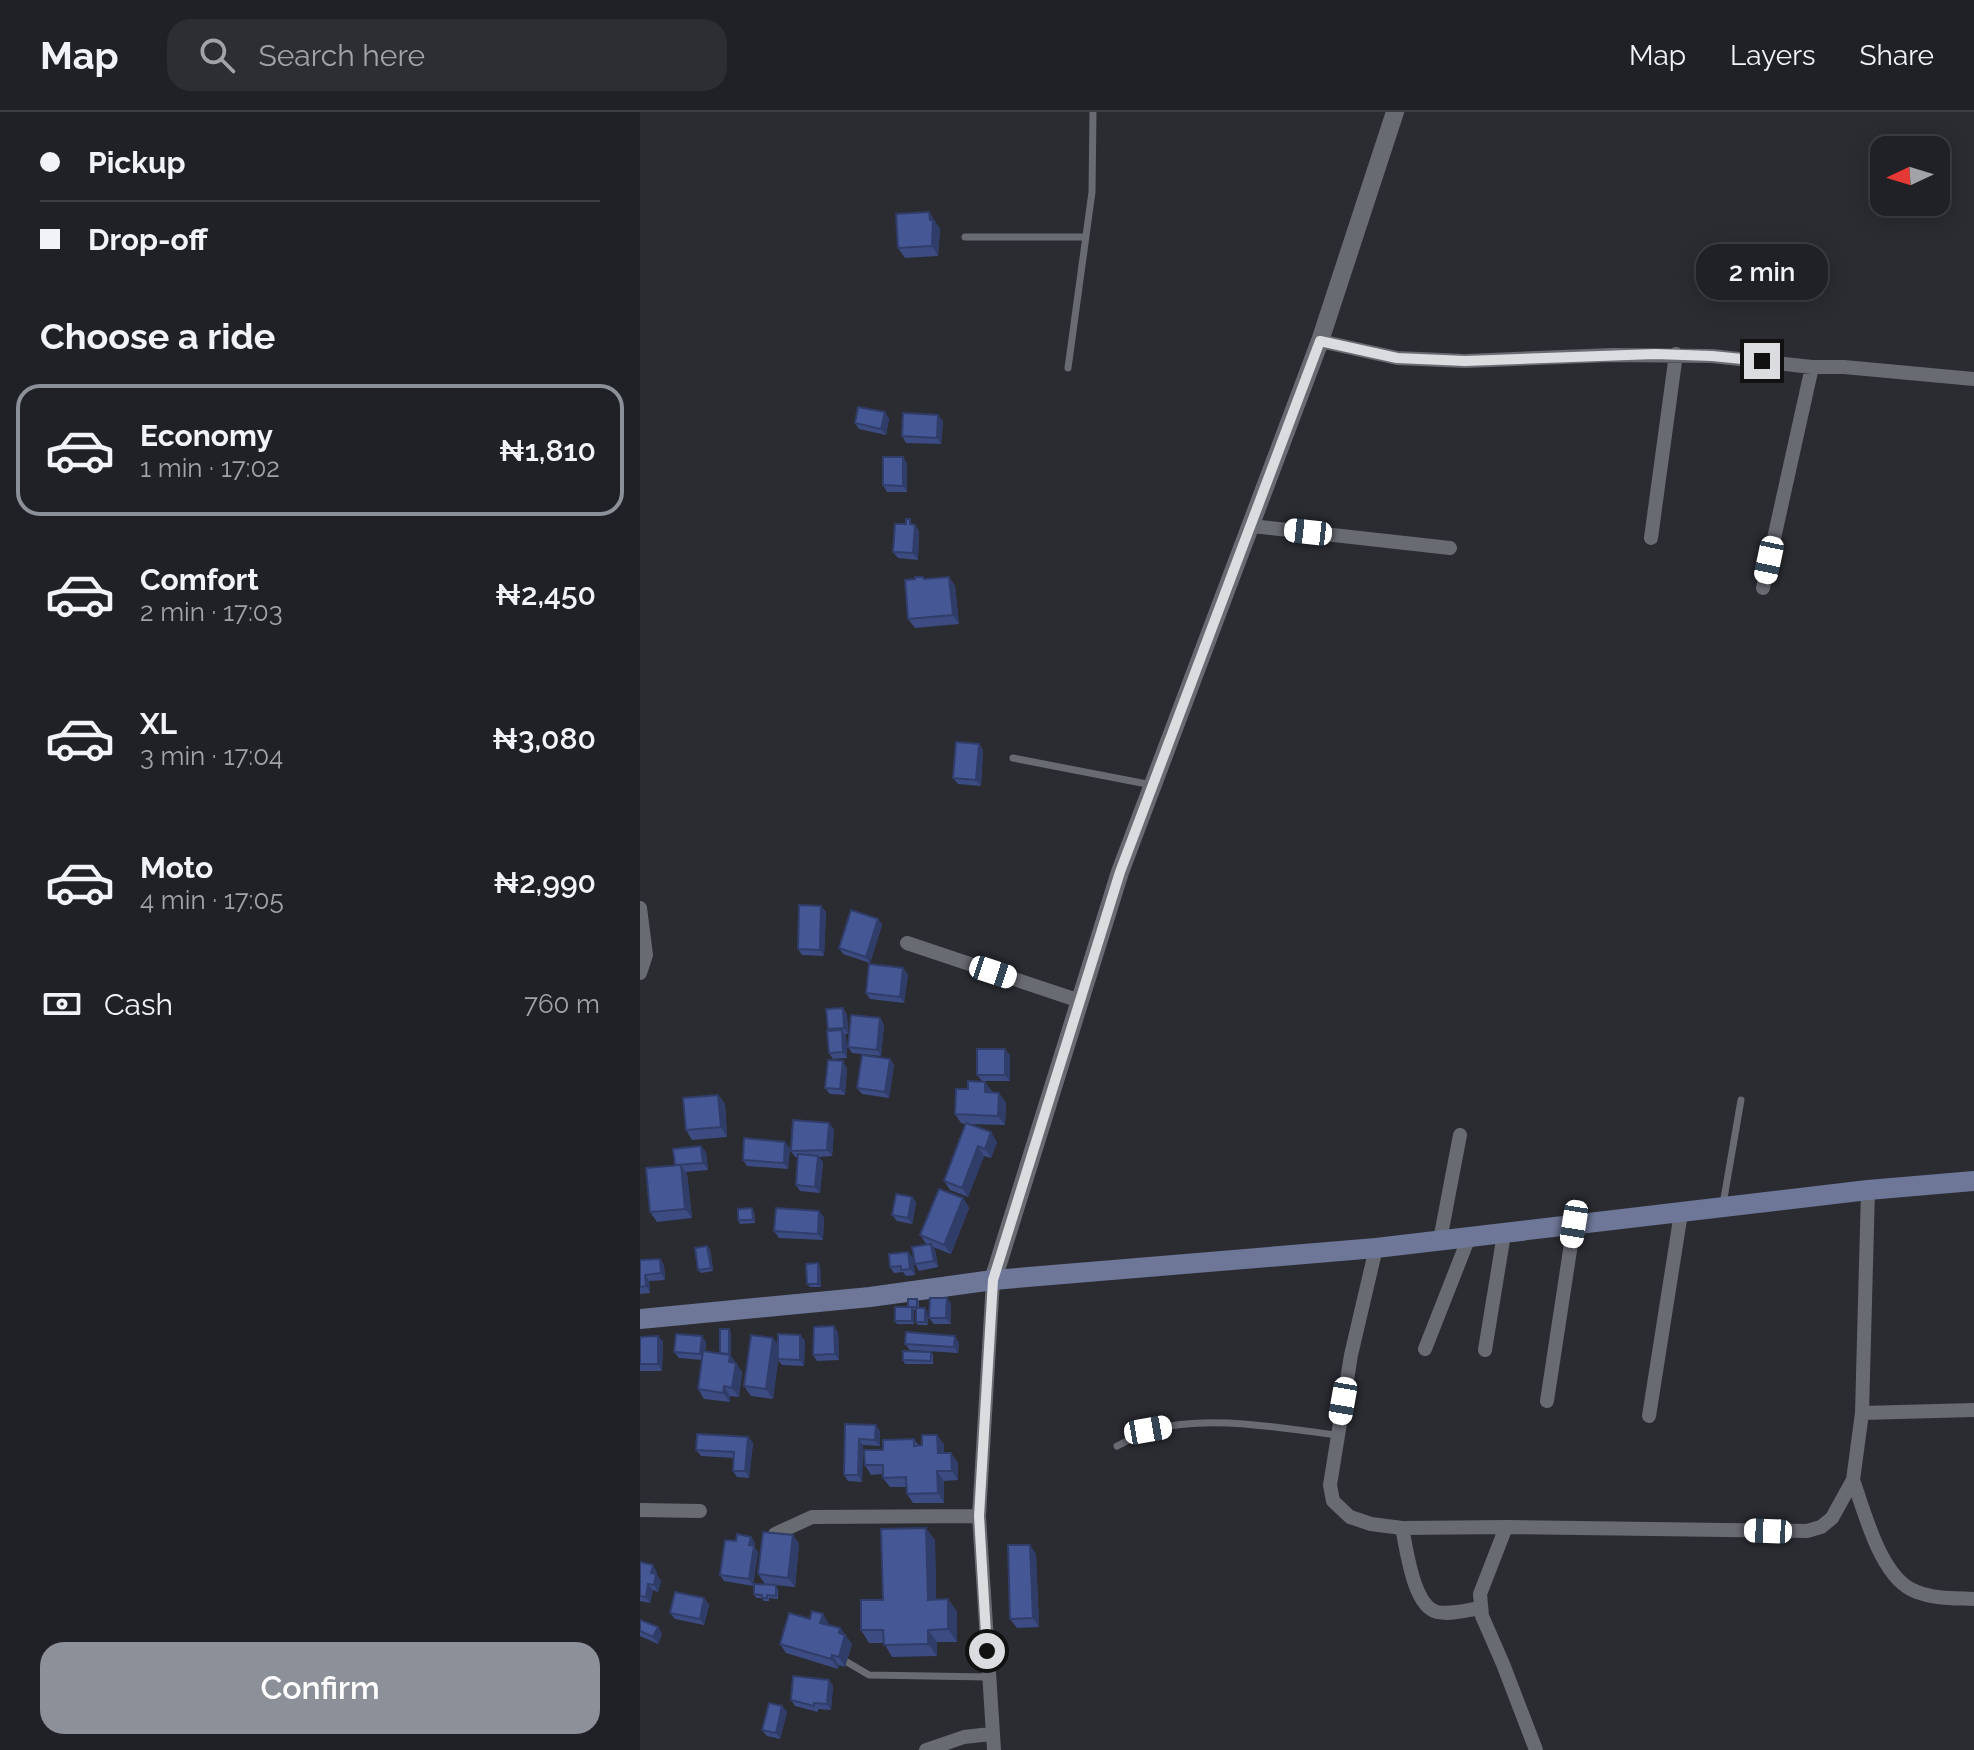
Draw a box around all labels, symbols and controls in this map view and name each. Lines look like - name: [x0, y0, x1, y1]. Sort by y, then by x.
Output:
- search box: [167, 19, 727, 91]
- text: Map: [40, 33, 119, 78]
- icon: search: [195, 33, 239, 77]
- text: Search here: [259, 38, 425, 73]
- text: Map: [1629, 39, 1686, 72]
- text: Layers: [1730, 39, 1816, 72]
- text: Share: [1860, 39, 1934, 72]
- north arrow: [1870, 136, 1950, 216]
- map controls: [1870, 136, 1950, 216]
- text: Pickup: [88, 145, 186, 180]
- text: Drop-off: [88, 222, 208, 257]
- callout: 2 min: [1696, 245, 1828, 301]
- text: 2 min: [1729, 257, 1795, 287]
- text: Choose a ride: [40, 315, 275, 357]
- route end: [1744, 343, 1780, 379]
- icon: car: [44, 414, 116, 486]
- text: Economy: [140, 418, 273, 453]
- text: ₦1,810: [499, 433, 596, 468]
- text: 1 min · 17:02: [140, 453, 280, 483]
- car: [1283, 518, 1333, 546]
- car: [1752, 534, 1786, 586]
- icon: car: [44, 558, 116, 630]
- text: Comfort: [140, 562, 259, 597]
- text: ₦2,450: [495, 577, 596, 612]
- text: 2 min · 17:03: [140, 597, 283, 627]
- icon: car: [44, 702, 116, 774]
- text: XL: [140, 706, 177, 741]
- text: ₦3,080: [492, 721, 596, 756]
- text: 3 min · 17:04: [140, 741, 283, 771]
- icon: car: [44, 846, 116, 918]
- text: Moto: [140, 850, 213, 885]
- text: ₦2,990: [493, 865, 596, 900]
- text: 4 min · 17:05: [140, 885, 284, 915]
- car: [966, 953, 1020, 991]
- icon: cash: [40, 982, 84, 1026]
- text: Cash: [104, 987, 173, 1022]
- text: 760 m: [524, 989, 600, 1019]
- car: [1558, 1198, 1590, 1250]
- car: [1327, 1375, 1359, 1427]
- car: [1122, 1414, 1174, 1446]
- car: [1744, 1518, 1792, 1544]
- route start: [969, 1633, 1005, 1669]
- button: Confirm: [40, 1642, 600, 1734]

